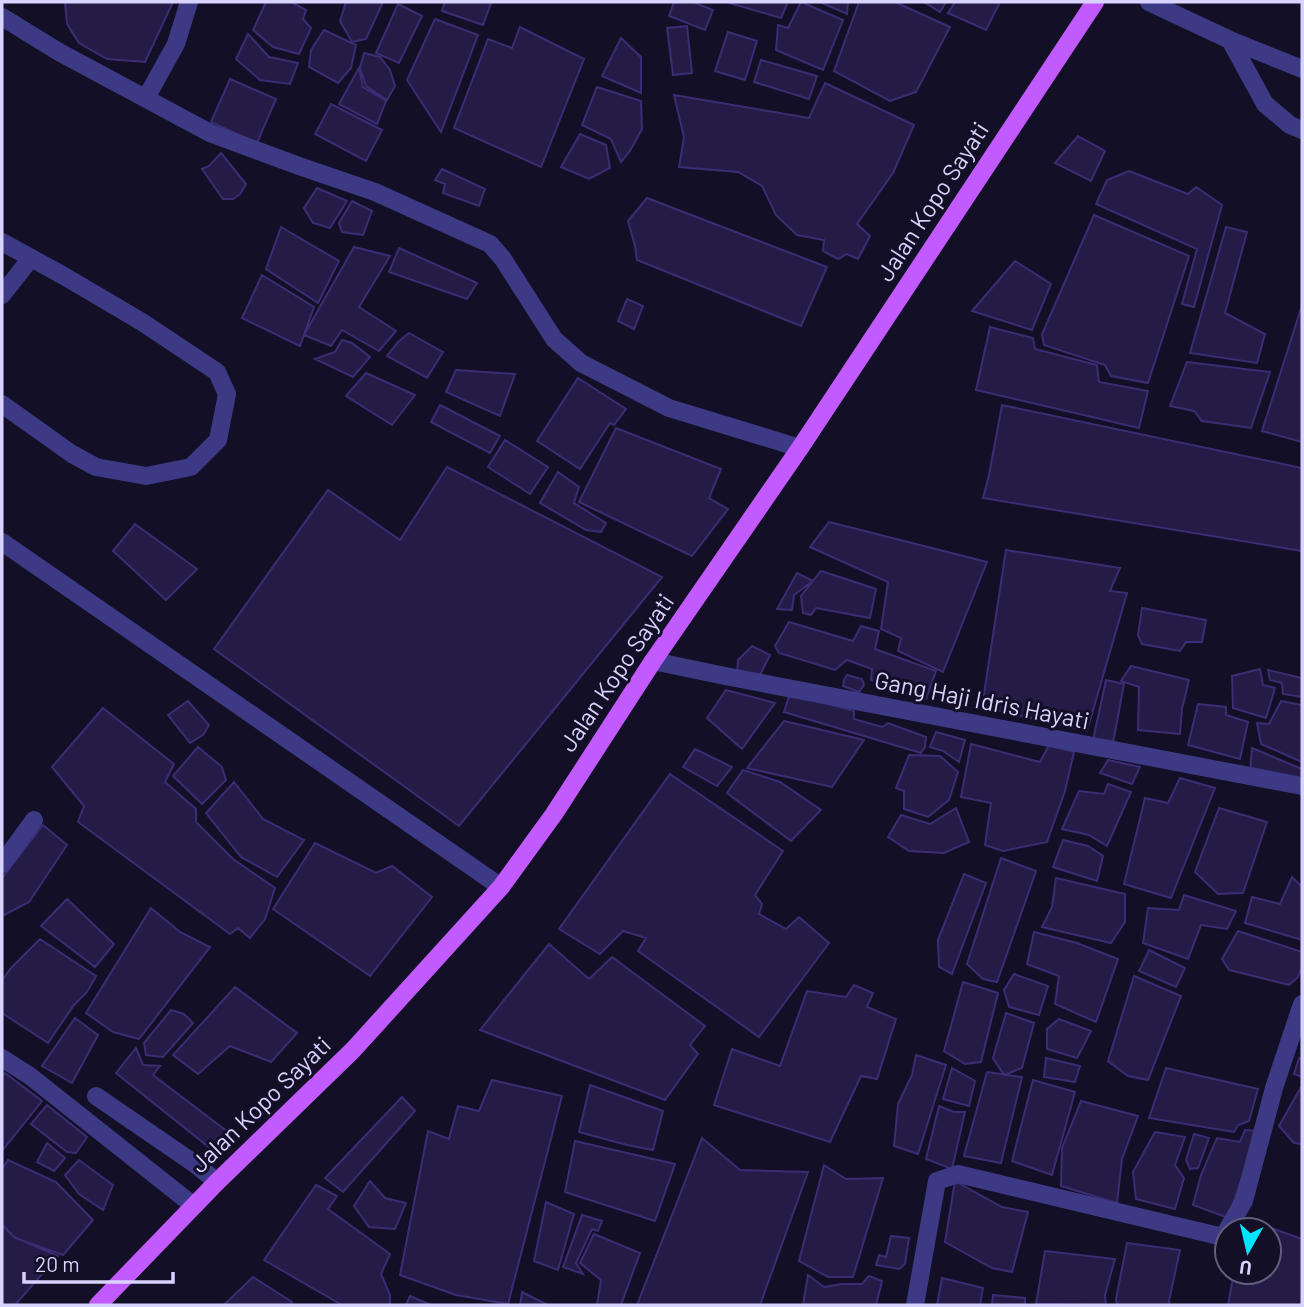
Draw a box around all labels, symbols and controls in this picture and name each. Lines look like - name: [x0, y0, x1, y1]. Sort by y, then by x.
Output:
- street label: Jalan Kopo Sayati: [870, 116, 994, 286]
- street label: Jalan Kopo Sayati: [552, 588, 679, 756]
- street label: Gang Haji Idris Hayati: [872, 664, 1092, 735]
- street label: Jalan Kopo Sayati: [184, 1030, 336, 1178]
- north arrow: [1213, 1216, 1283, 1286]
- scale bar: [24, 1240, 173, 1284]
- text: 20 m: [35, 1251, 80, 1276]
- text: U: [1238, 1256, 1253, 1281]

